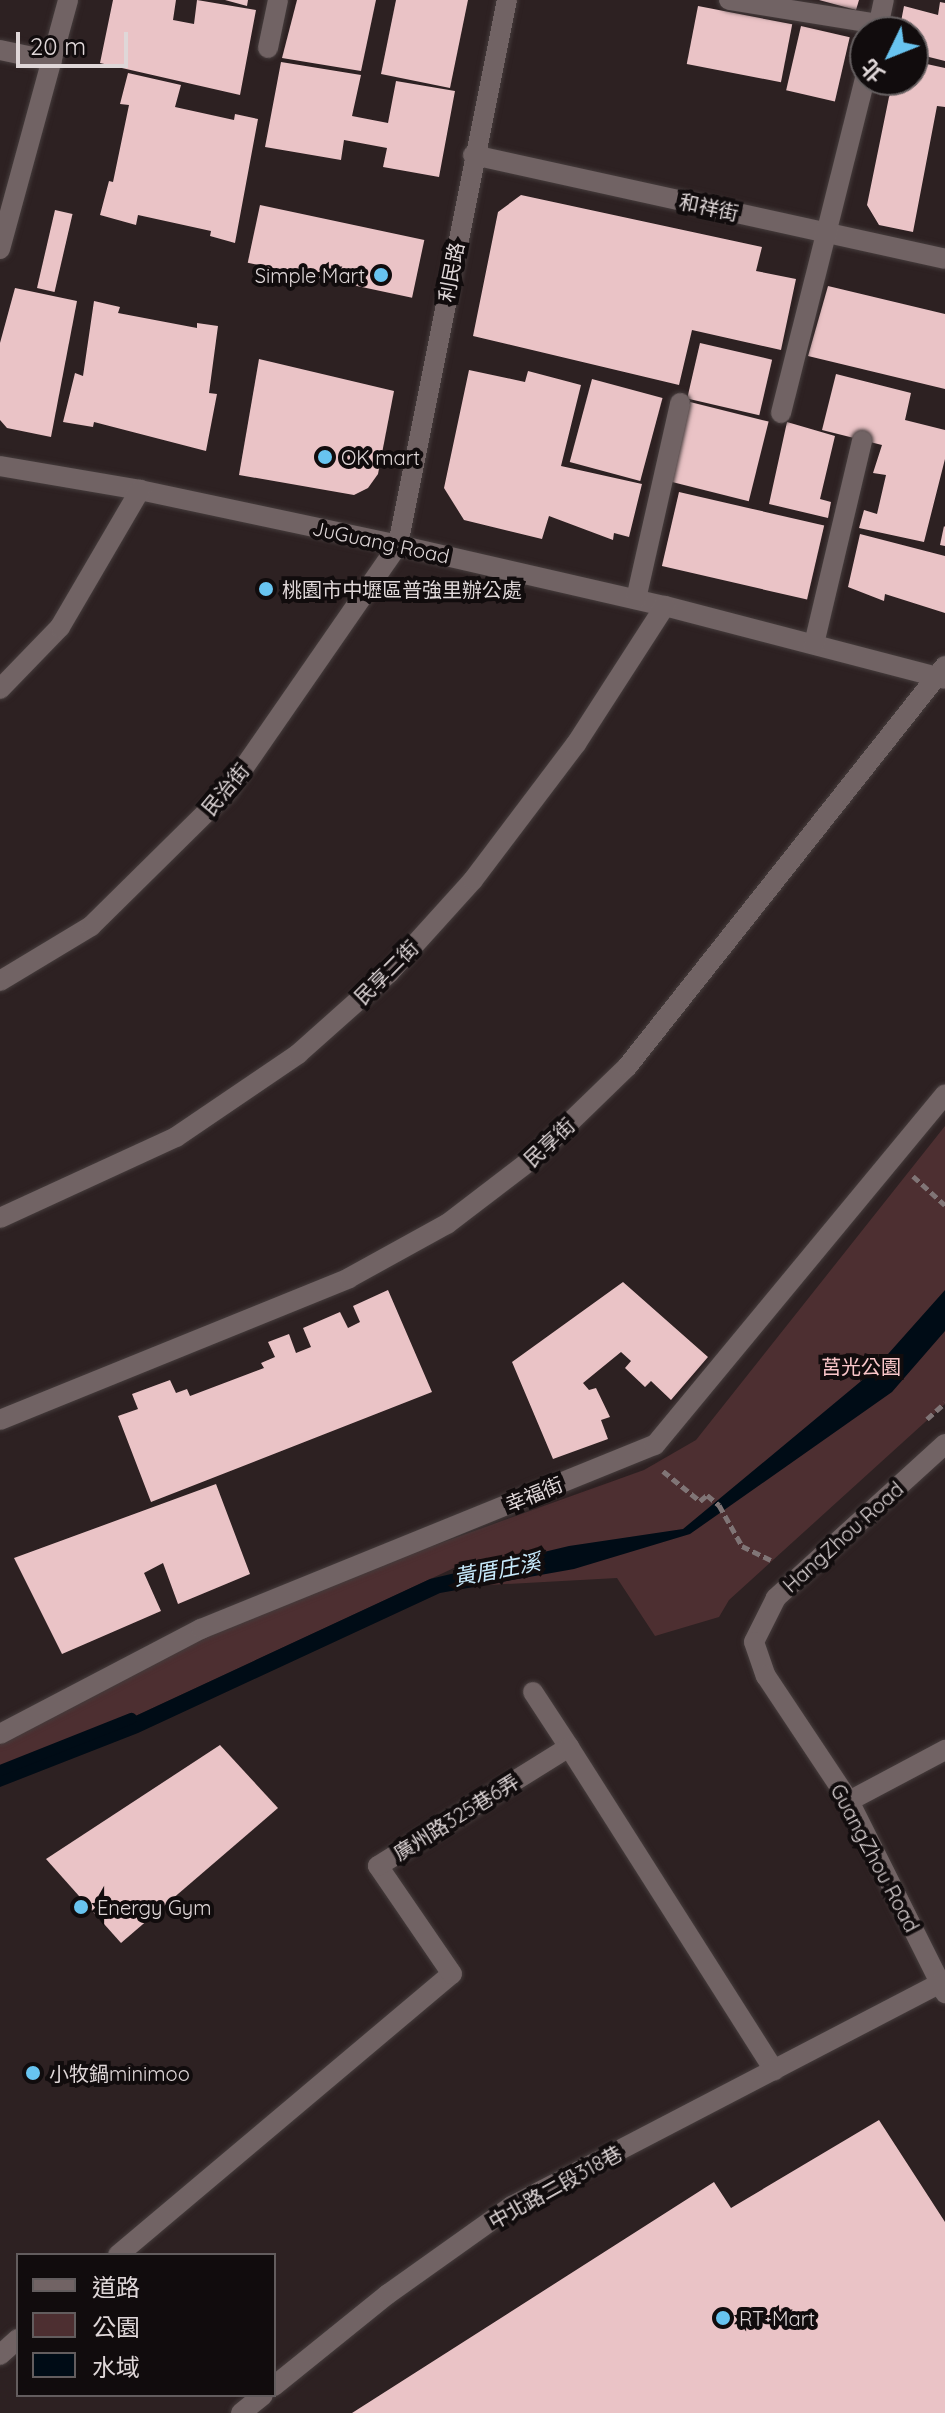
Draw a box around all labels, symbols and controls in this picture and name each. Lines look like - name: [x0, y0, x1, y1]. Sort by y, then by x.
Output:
- scale bar: [20, 16, 132, 66]
- north arrow: [849, 16, 929, 96]
- text: 20 m: [30, 31, 86, 61]
- text: 北: [855, 53, 891, 89]
- street label: 和祥街: [677, 189, 741, 225]
- street label: 利民路: [433, 240, 469, 304]
- place label: Simple Mart: [255, 263, 365, 287]
- marker: Simple Mart: [372, 266, 390, 284]
- place label: OK mart: [341, 445, 420, 469]
- marker: OK mart: [316, 448, 334, 466]
- street label: JuGuang Road: [310, 516, 452, 568]
- place label: 桃園市中壢區普強里辦公處: [282, 577, 522, 601]
- marker: 桃園市中壢區普強里辦公處: [257, 580, 275, 598]
- street label: 民治街: [197, 758, 253, 820]
- street label: 民享二街: [349, 935, 423, 1009]
- street label: 民享街: [519, 1113, 579, 1171]
- park label: 莒光公園: [821, 1354, 901, 1378]
- street label: 幸福街: [502, 1472, 566, 1516]
- street label: HangZhou Road: [778, 1477, 908, 1597]
- water label: 黃厝庄溪: [451, 1549, 543, 1591]
- street label: 廣州路325巷6弄: [389, 1769, 523, 1865]
- street label: GuangZhou Road: [826, 1780, 924, 1936]
- place label: Energy Gym: [97, 1895, 211, 1919]
- marker: Energy Gym: [72, 1898, 90, 1916]
- place label: 小牧鍋minimoo: [49, 2061, 190, 2085]
- marker: 小牧鍋minimoo: [24, 2064, 42, 2082]
- street label: 中北路二段318巷: [484, 2140, 626, 2234]
- legend: [16, 2253, 276, 2397]
- text: 道路: [92, 2272, 140, 2302]
- place label: RT-Mart: [739, 2306, 815, 2330]
- marker: RT-Mart: [714, 2309, 732, 2327]
- text: 公園: [92, 2312, 140, 2342]
- text: 水域: [92, 2352, 140, 2382]

